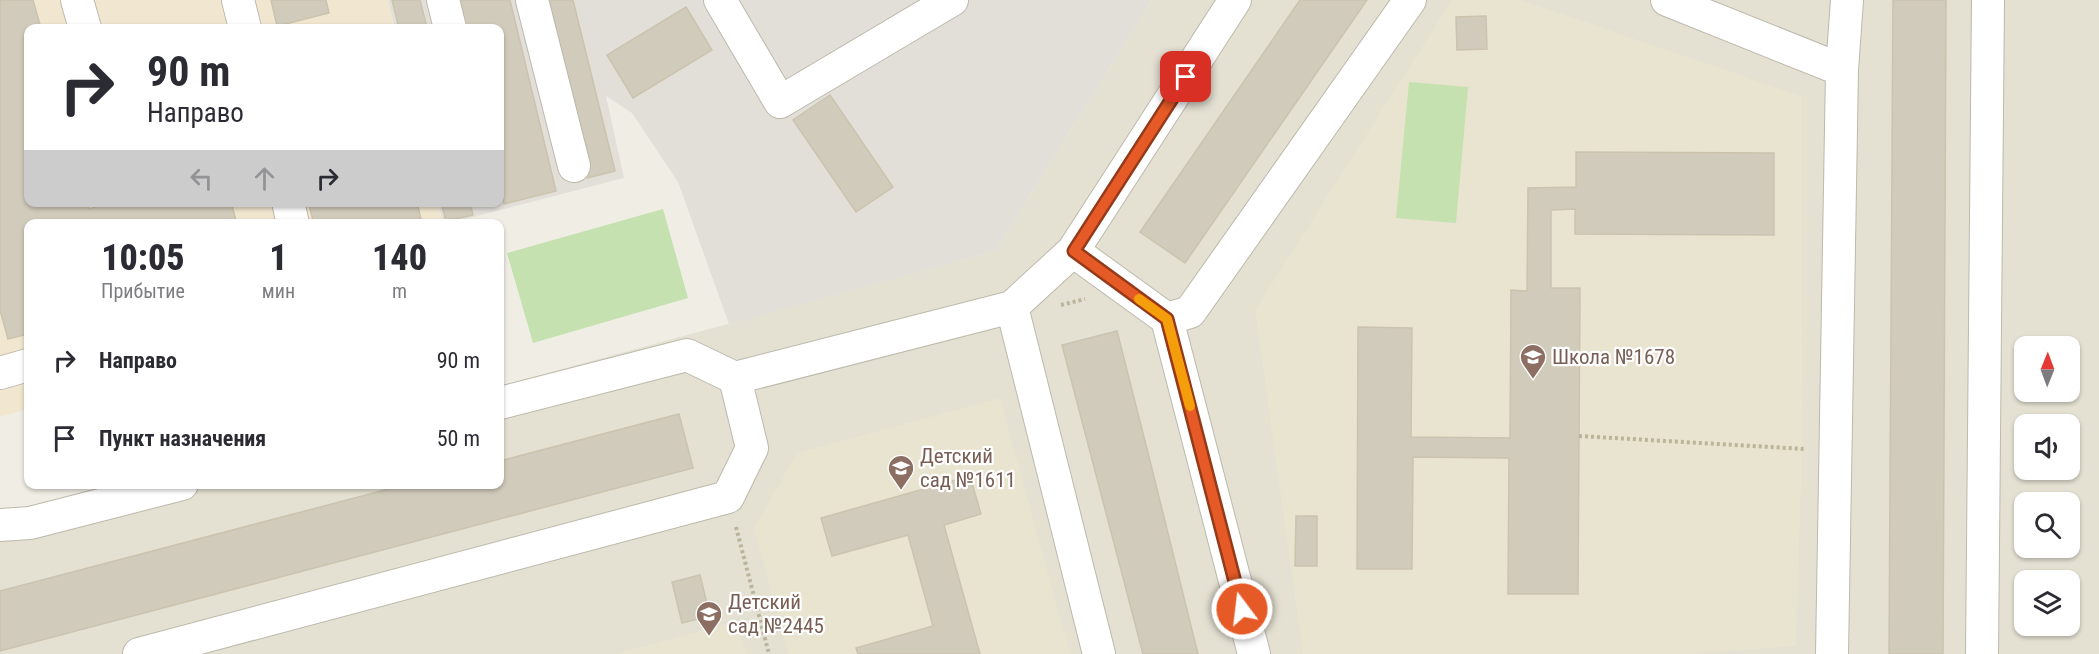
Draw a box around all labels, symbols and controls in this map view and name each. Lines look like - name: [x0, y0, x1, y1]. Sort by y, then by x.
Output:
- text: 90 m: [147, 47, 230, 96]
- icon: right: [48, 48, 126, 126]
- pin: [1160, 51, 1211, 102]
- icon: arrive: [1169, 60, 1202, 93]
- text: Направо: [147, 97, 244, 129]
- icon: left: [185, 162, 218, 195]
- icon: ahead: [248, 162, 281, 195]
- icon: right: [311, 162, 344, 195]
- text: 10:05: [101, 237, 185, 279]
- text: 1: [269, 237, 288, 279]
- text: 140: [372, 237, 427, 279]
- text: Прибытие: [101, 279, 185, 303]
- text: мин: [262, 279, 295, 303]
- text: m: [392, 279, 407, 303]
- north arrow: [2014, 336, 2080, 402]
- map controls: [2014, 336, 2080, 636]
- school or university icon: Школа №1678: [1518, 342, 1548, 380]
- icon: right: [48, 344, 81, 377]
- place label: Школа №1678: [1552, 345, 1675, 369]
- text: Направо: [99, 348, 177, 373]
- text: 90 m: [437, 348, 480, 373]
- button: sound: [2014, 414, 2080, 480]
- icon: arrive: [48, 422, 81, 455]
- text: Пункт назначения: [99, 426, 266, 451]
- text: 50 m: [437, 426, 480, 451]
- place label: Детский сад №1611: [920, 444, 1016, 492]
- school or university icon: Детский сад №1611: [886, 453, 916, 491]
- button: search: [2014, 492, 2080, 558]
- button: layers: [2014, 570, 2080, 636]
- position arrow: [1210, 577, 1274, 641]
- place label: Детский сад №2445: [728, 590, 824, 638]
- school or university icon: Детский сад №2445: [694, 599, 724, 637]

